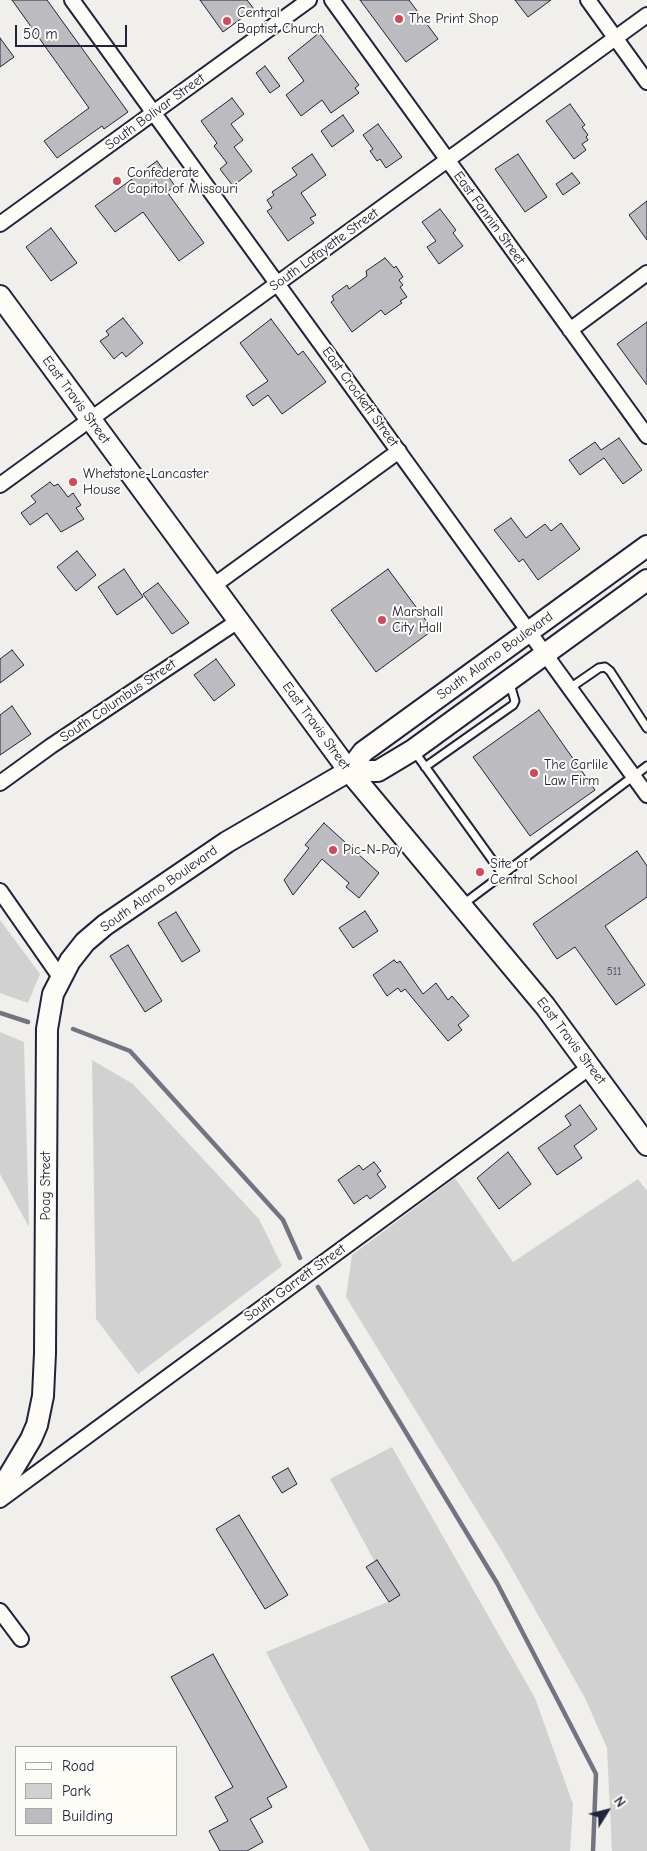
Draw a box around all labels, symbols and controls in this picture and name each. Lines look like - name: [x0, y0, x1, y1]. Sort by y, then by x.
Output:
- place label: Central Baptist Church: [237, 5, 325, 38]
- place label: The Print Shop: [409, 11, 499, 27]
- marker: The Print Shop: [393, 13, 405, 25]
- scale bar: [18, 15, 130, 47]
- marker: Central Baptist Church: [221, 15, 233, 27]
- text: 50 m: [23, 25, 58, 43]
- street label: South Bolivar Street: [102, 70, 208, 154]
- place label: Confederate Capitol of Missouri: [127, 165, 238, 198]
- street label: East Fannin Street: [450, 168, 528, 268]
- marker: Confederate Capitol of Missouri: [111, 175, 123, 187]
- street label: South Lafayette Street: [266, 205, 382, 295]
- street label: East Crockett Street: [318, 344, 402, 450]
- street label: East Travis Street: [38, 353, 114, 447]
- place label: Whetstone-Lancaster House: [83, 466, 209, 498]
- marker: Whetstone-Lancaster House: [67, 476, 79, 488]
- place label: Marshall City Hall: [392, 604, 443, 636]
- street label: South Alamo Boulevard: [434, 608, 556, 704]
- marker: Marshall City Hall: [376, 614, 388, 626]
- street label: South Columbus Street: [57, 656, 179, 746]
- street label: East Travis Street: [278, 679, 354, 773]
- place label: The Carlile Law Firm: [544, 757, 608, 790]
- marker: The Carlile Law Firm: [528, 767, 540, 779]
- street label: South Alamo Boulevard: [97, 842, 221, 936]
- place label: Pic-N-Pay: [343, 842, 402, 858]
- marker: Pic-N-Pay: [327, 844, 339, 856]
- place label: Site of Central School: [490, 856, 577, 889]
- marker: Site of Central School: [474, 866, 486, 878]
- house number: 511: [607, 965, 621, 979]
- street label: East Travis Street: [533, 994, 609, 1088]
- street label: Poag Street: [38, 1151, 54, 1221]
- street label: South Garrett Street: [241, 1241, 349, 1325]
- legend: [15, 1746, 178, 1836]
- text: Road: [62, 1757, 94, 1775]
- text: Park: [62, 1782, 91, 1800]
- north arrow: [582, 1786, 632, 1836]
- text: N: [610, 1793, 629, 1811]
- text: Building: [62, 1807, 113, 1825]

